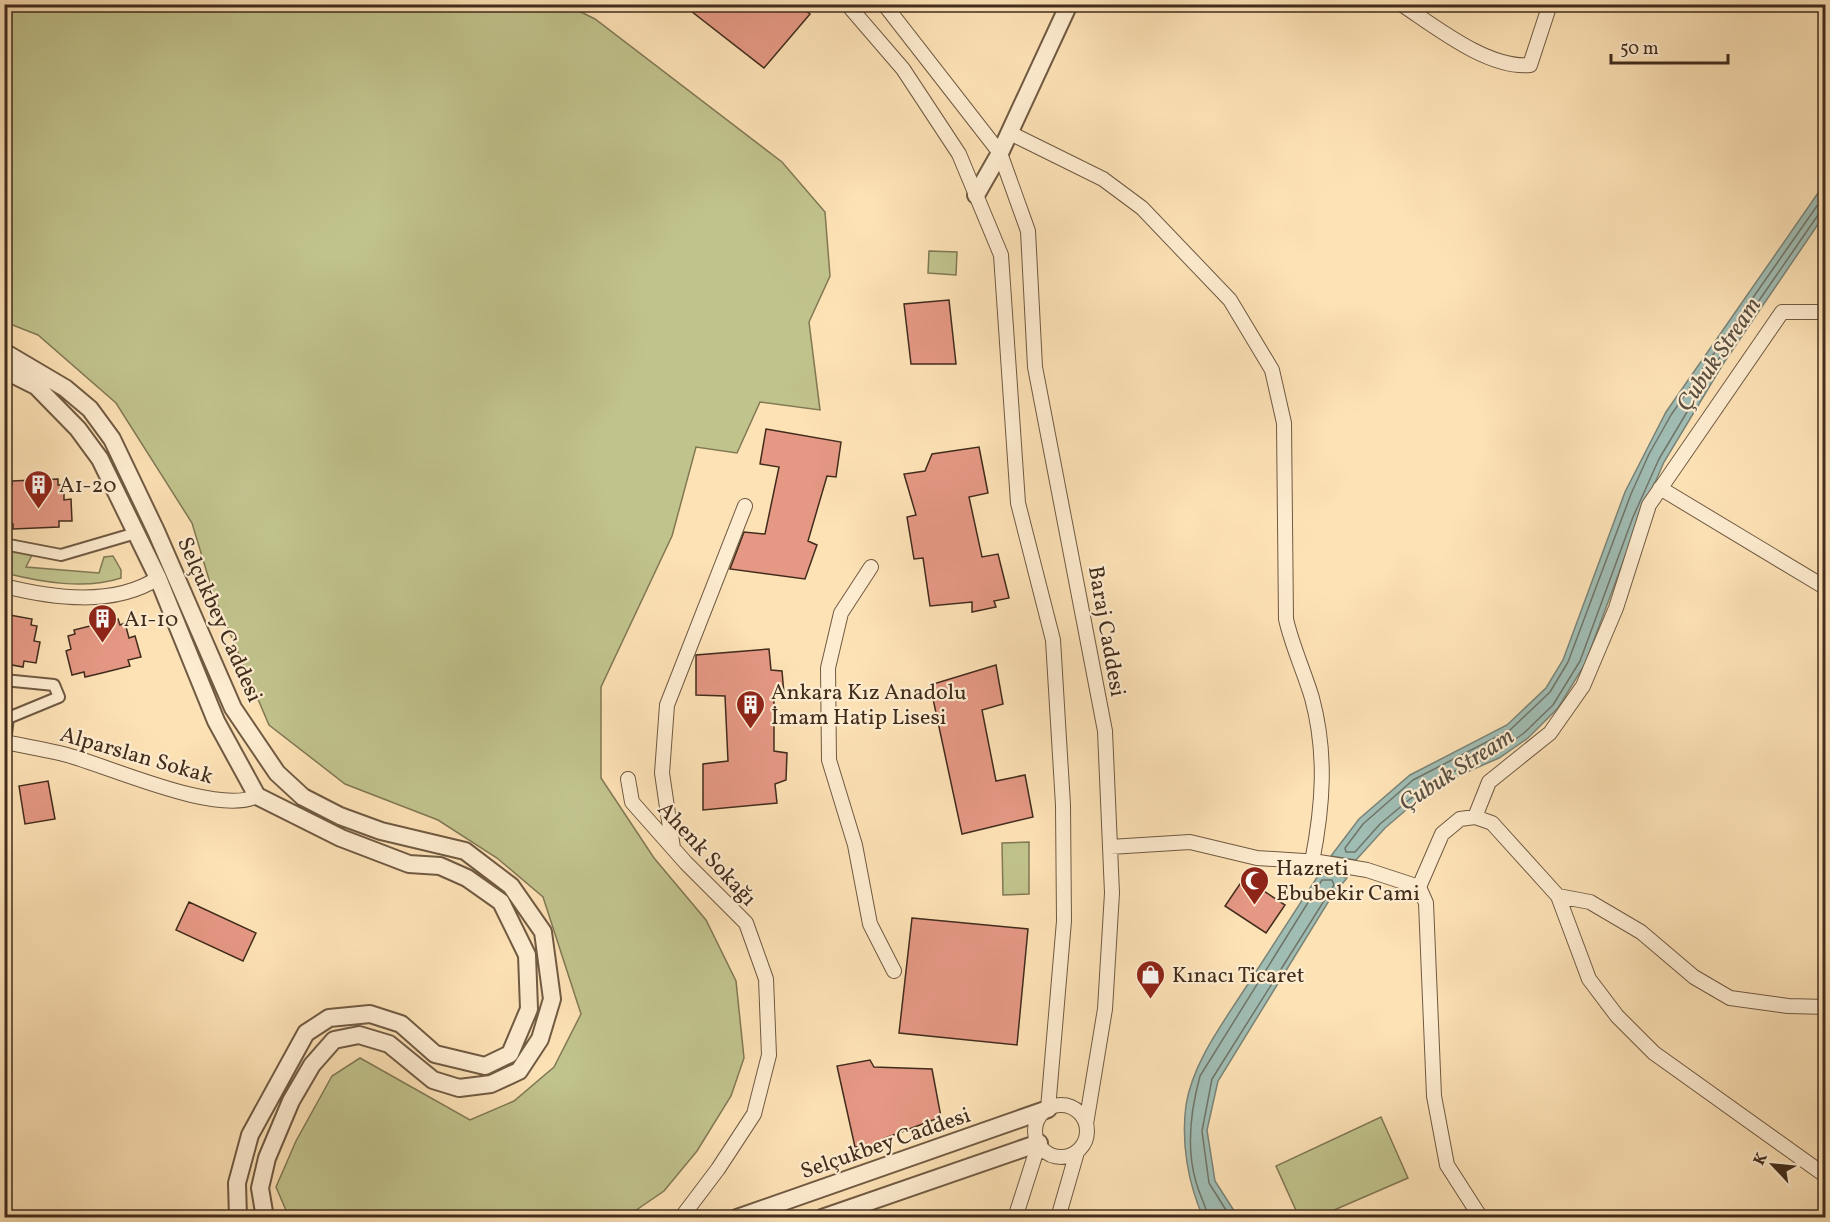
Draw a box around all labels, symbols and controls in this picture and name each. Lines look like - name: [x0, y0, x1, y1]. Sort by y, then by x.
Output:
- scale bar: [1611, 27, 1728, 65]
- text: 50 m: [1620, 37, 1659, 62]
- water label: Çubuk Stream: [1669, 291, 1770, 419]
- building icon: A1-20: [22, 468, 54, 510]
- place label: A1-20: [59, 471, 116, 502]
- street label: Selçukbey Caddesi: [168, 532, 269, 708]
- street label: Baraj Caddesi: [1079, 564, 1132, 699]
- building icon: A1-10: [87, 602, 119, 644]
- place label: A1-10: [124, 605, 178, 636]
- place label: Ankara Kız Anadolu İmam Hatip Lisesi: [771, 678, 967, 734]
- building icon: Ankara Kız Anadolu İmam Hatip Lisesi: [734, 688, 766, 730]
- street label: Alparslan Sokak: [56, 720, 216, 793]
- water label: Çubuk Stream: [1393, 721, 1521, 821]
- street label: Ahenk Sokağı: [649, 795, 763, 914]
- place label: Hazreti Ebubekir Cami: [1276, 854, 1420, 910]
- mosque icon: Hazreti Ebubekir Cami: [1239, 864, 1271, 906]
- shop icon: Kınacı Ticaret: [1135, 958, 1167, 1000]
- place label: Kınacı Ticaret: [1172, 961, 1305, 992]
- street label: Selçukbey Caddesi: [797, 1101, 975, 1188]
- north arrow: [1743, 1135, 1803, 1195]
- text: K: [1749, 1149, 1774, 1169]

